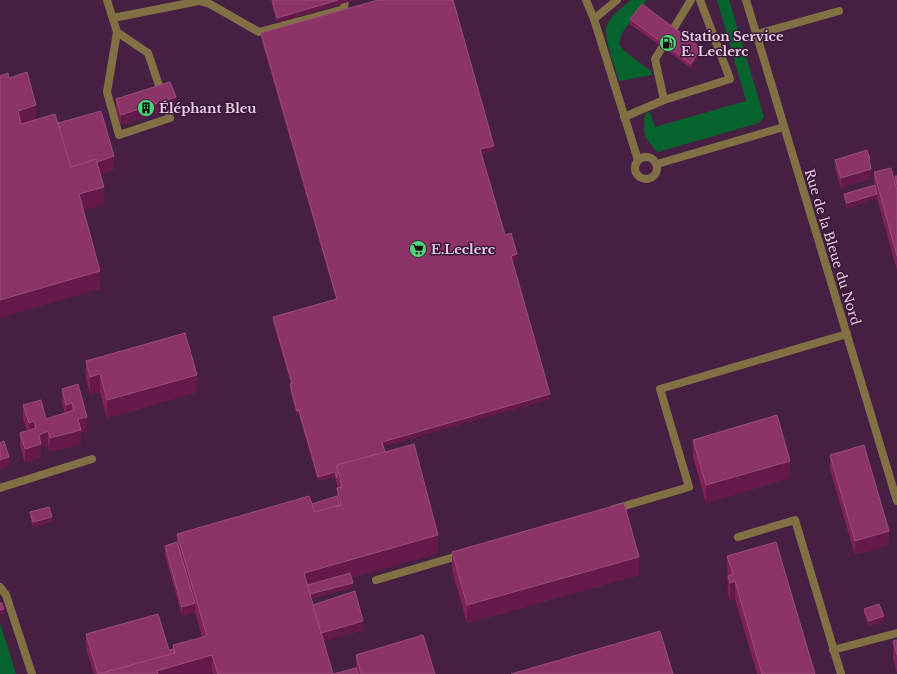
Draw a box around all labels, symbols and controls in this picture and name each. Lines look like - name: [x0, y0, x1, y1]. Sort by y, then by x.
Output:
- place label: Station Service E. Leclerc: [681, 28, 784, 60]
- fuel station icon: Station Service E. Leclerc: [658, 33, 678, 53]
- building icon: Éléphant Bleu: [136, 98, 156, 118]
- place label: Éléphant Bleu: [159, 100, 257, 117]
- street label: Rue de la Bleue du Nord: [801, 167, 864, 328]
- supermarket icon: E.Leclerc: [408, 239, 428, 259]
- place label: E.Leclerc: [431, 241, 495, 258]

